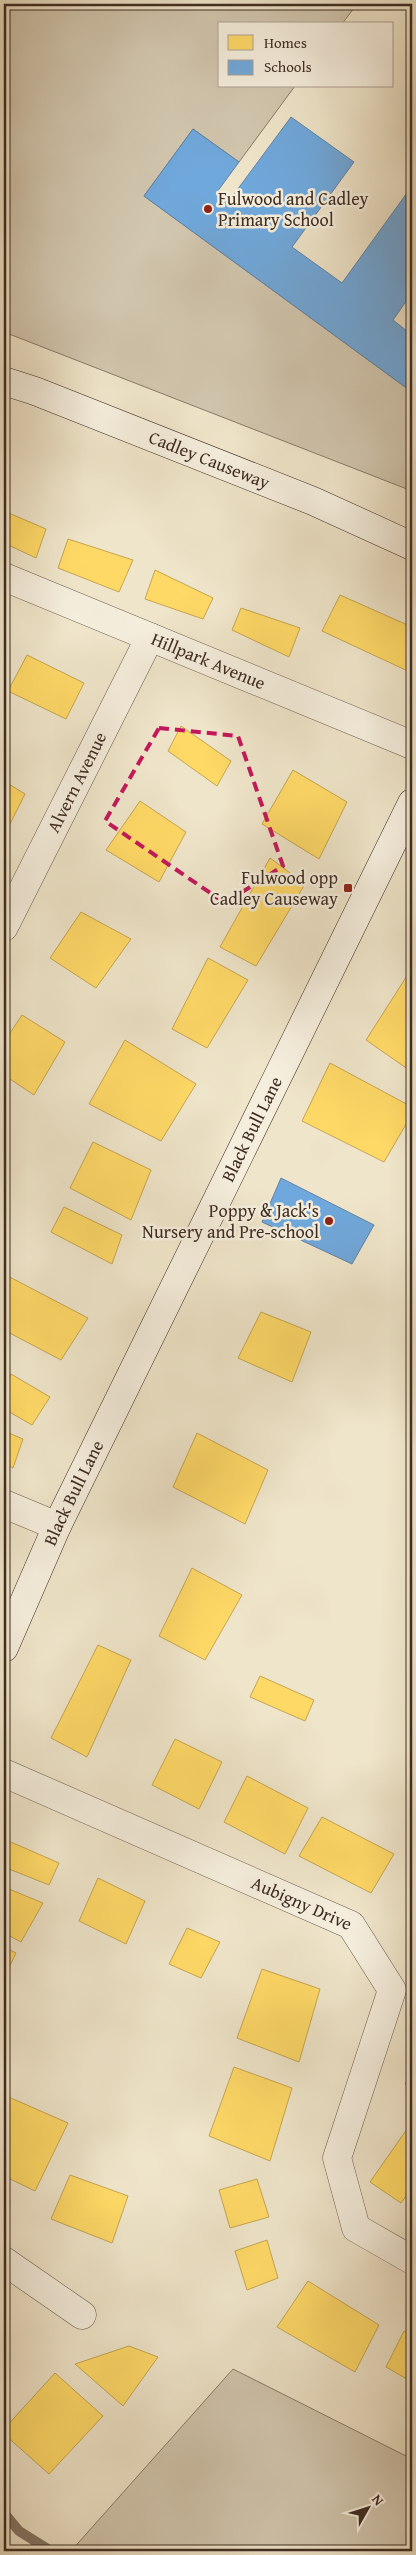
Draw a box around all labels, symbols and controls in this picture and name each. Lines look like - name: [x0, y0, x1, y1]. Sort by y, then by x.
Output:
- legend: [218, 22, 394, 88]
- text: Homes: [264, 32, 307, 53]
- text: Schools: [264, 56, 312, 77]
- place label: Fulwood and Cadley Primary School: [218, 185, 369, 233]
- marker: Fulwood and Cadley Primary School: [202, 203, 214, 215]
- street label: Cadley Causeway: [145, 423, 274, 496]
- street label: Hillpark Avenue: [147, 625, 270, 696]
- street label: Alvern Avenue: [40, 727, 113, 837]
- place label: Fulwood opp Cadley Causeway: [210, 864, 338, 912]
- marker: Fulwood opp Cadley Causeway: [342, 882, 354, 894]
- street label: Black Bull Lane: [214, 1072, 289, 1186]
- place label: Poppy & Jack's Nursery and Pre-school: [142, 1197, 319, 1245]
- marker: Poppy & Jack's Nursery and Pre-school: [323, 1215, 335, 1227]
- street label: Black Bull Lane: [36, 1435, 110, 1550]
- street label: Aubigny Drive: [247, 1869, 357, 1937]
- north arrow: [344, 2482, 394, 2532]
- text: N: [367, 2490, 389, 2510]

